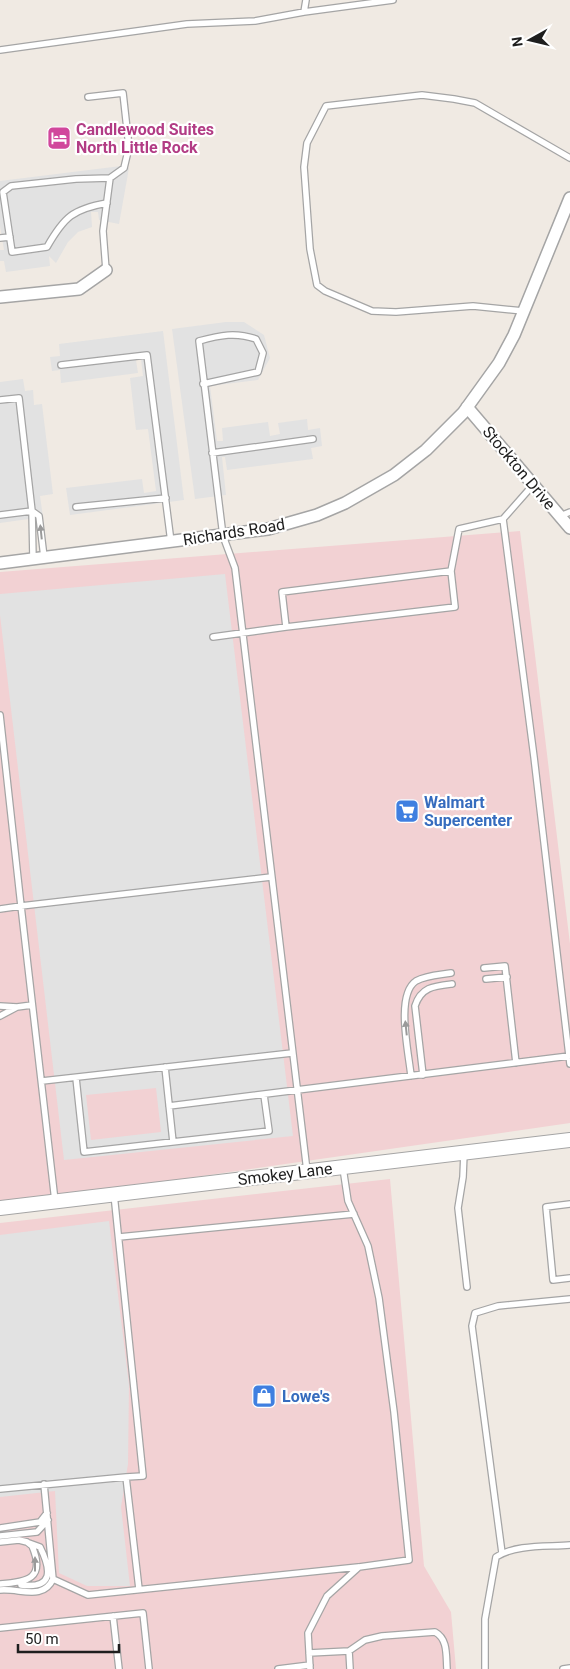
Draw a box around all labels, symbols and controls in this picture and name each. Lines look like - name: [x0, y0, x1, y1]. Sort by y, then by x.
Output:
- north arrow: [505, 15, 555, 65]
- text: N: [509, 36, 526, 48]
- place label: Candlewood Suites North Little Rock: [76, 120, 214, 157]
- hotel icon: Candlewood Suites North Little Rock: [46, 125, 72, 151]
- street label: Stockton Drive: [479, 422, 559, 514]
- street label: Richards Road: [182, 515, 286, 549]
- one-way arrow: [37, 524, 45, 540]
- place label: Walmart Supercenter: [424, 793, 512, 830]
- supermarket icon: Walmart Supercenter: [394, 798, 420, 824]
- one-way arrow: [402, 1020, 410, 1036]
- street label: Smokey Lane: [237, 1159, 333, 1189]
- shop icon: Lowe's: [251, 1383, 277, 1409]
- place label: Lowe's: [282, 1387, 330, 1406]
- one-way arrow: [31, 1555, 39, 1571]
- scale bar: [18, 1622, 119, 1654]
- text: 50 m: [25, 1630, 59, 1648]

